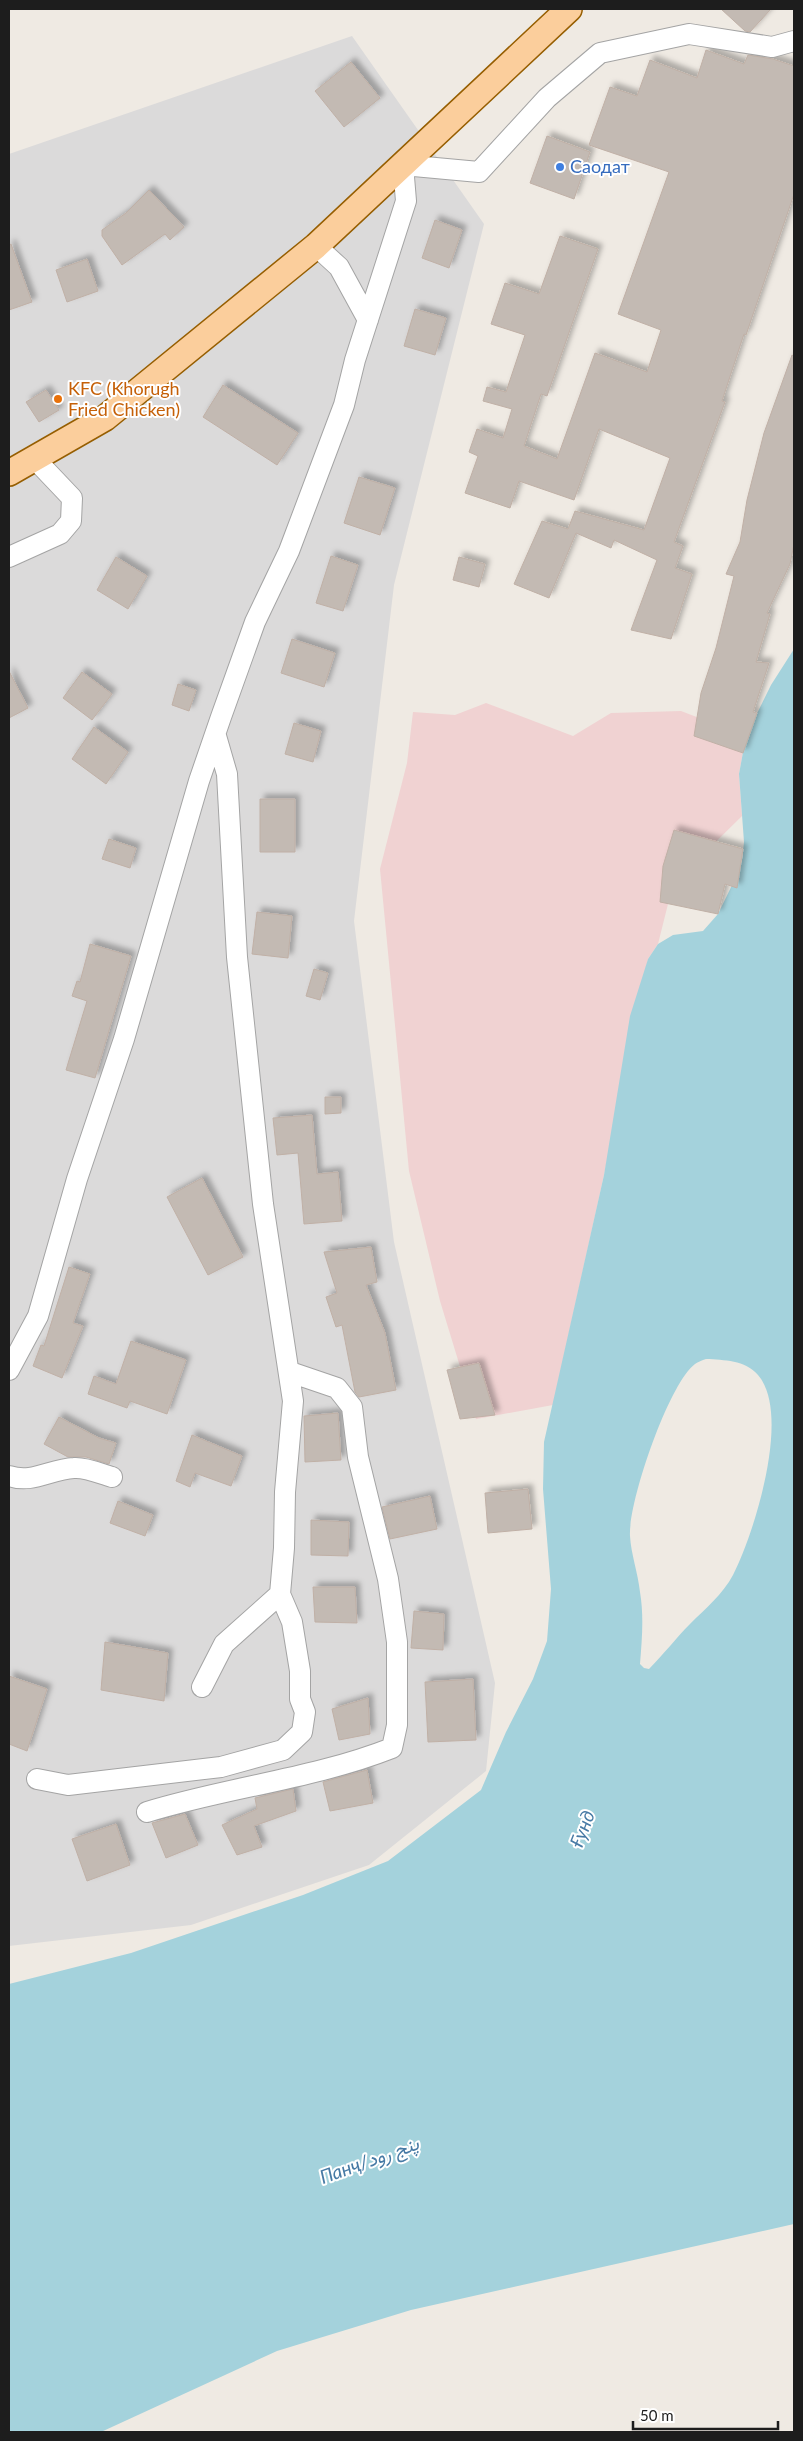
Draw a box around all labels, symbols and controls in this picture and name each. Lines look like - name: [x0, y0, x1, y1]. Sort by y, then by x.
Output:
- place label: Саодат: [570, 155, 630, 177]
- marker: Саодат: [554, 161, 566, 173]
- place label: KFC (Khorugh Fried Chicken): [68, 377, 180, 420]
- marker: KFC (Khorugh Fried Chicken): [52, 393, 64, 405]
- water label: Ғунд: [564, 1807, 599, 1851]
- water label: Панҷ/پنج رود: [316, 2131, 424, 2191]
- scale bar: [633, 2398, 778, 2430]
- text: 50 m: [640, 2406, 674, 2424]

